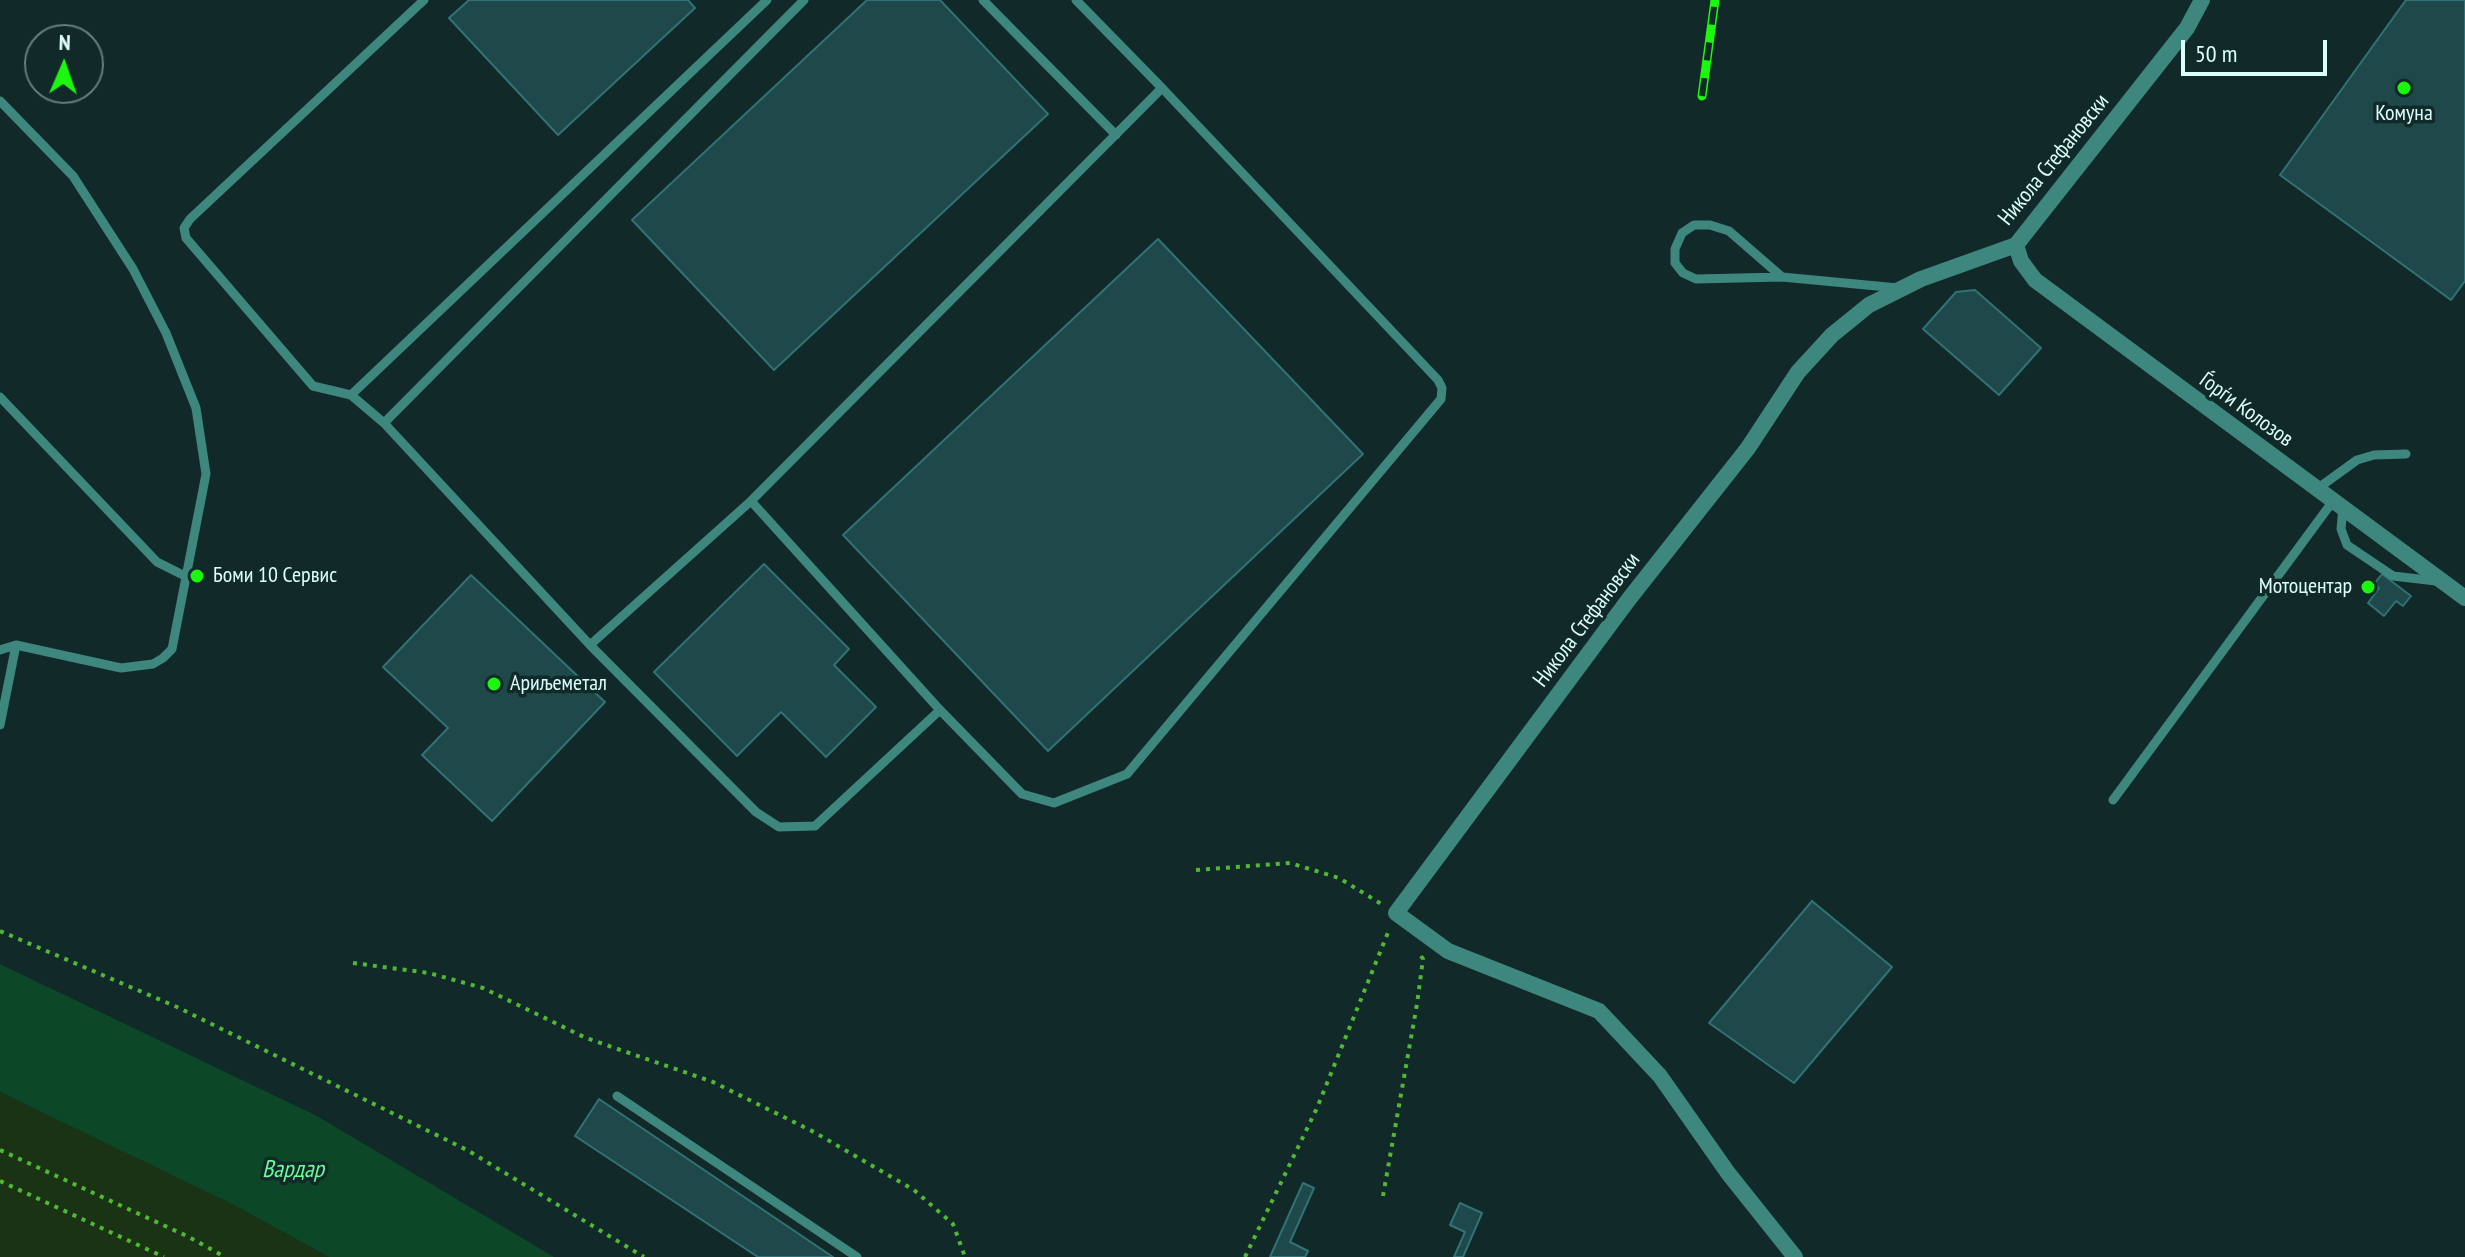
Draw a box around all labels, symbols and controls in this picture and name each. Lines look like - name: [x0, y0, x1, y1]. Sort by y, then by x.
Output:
- north arrow: [24, 24, 104, 104]
- scale bar: [2185, 24, 2331, 74]
- text: N: [58, 28, 71, 56]
- text: 50 m: [2195, 38, 2237, 69]
- marker: Комуна: [2395, 79, 2413, 97]
- street label: Никола Стефановски: [1993, 89, 2115, 231]
- place label: Комуна: [2375, 101, 2433, 127]
- street label: Ѓорѓи Колозов: [2194, 367, 2298, 453]
- street label: Никола Стефановски: [1528, 548, 1646, 692]
- place label: Боми 10 Сервис: [213, 563, 337, 589]
- marker: Боми 10 Сервис: [188, 567, 206, 585]
- place label: Мотоцентар: [2259, 574, 2352, 600]
- marker: Мотоцентар: [2359, 578, 2377, 596]
- place label: Ариљеметал: [510, 671, 607, 697]
- marker: Ариљеметал: [485, 675, 503, 693]
- water label: Вардар: [262, 1156, 324, 1184]

